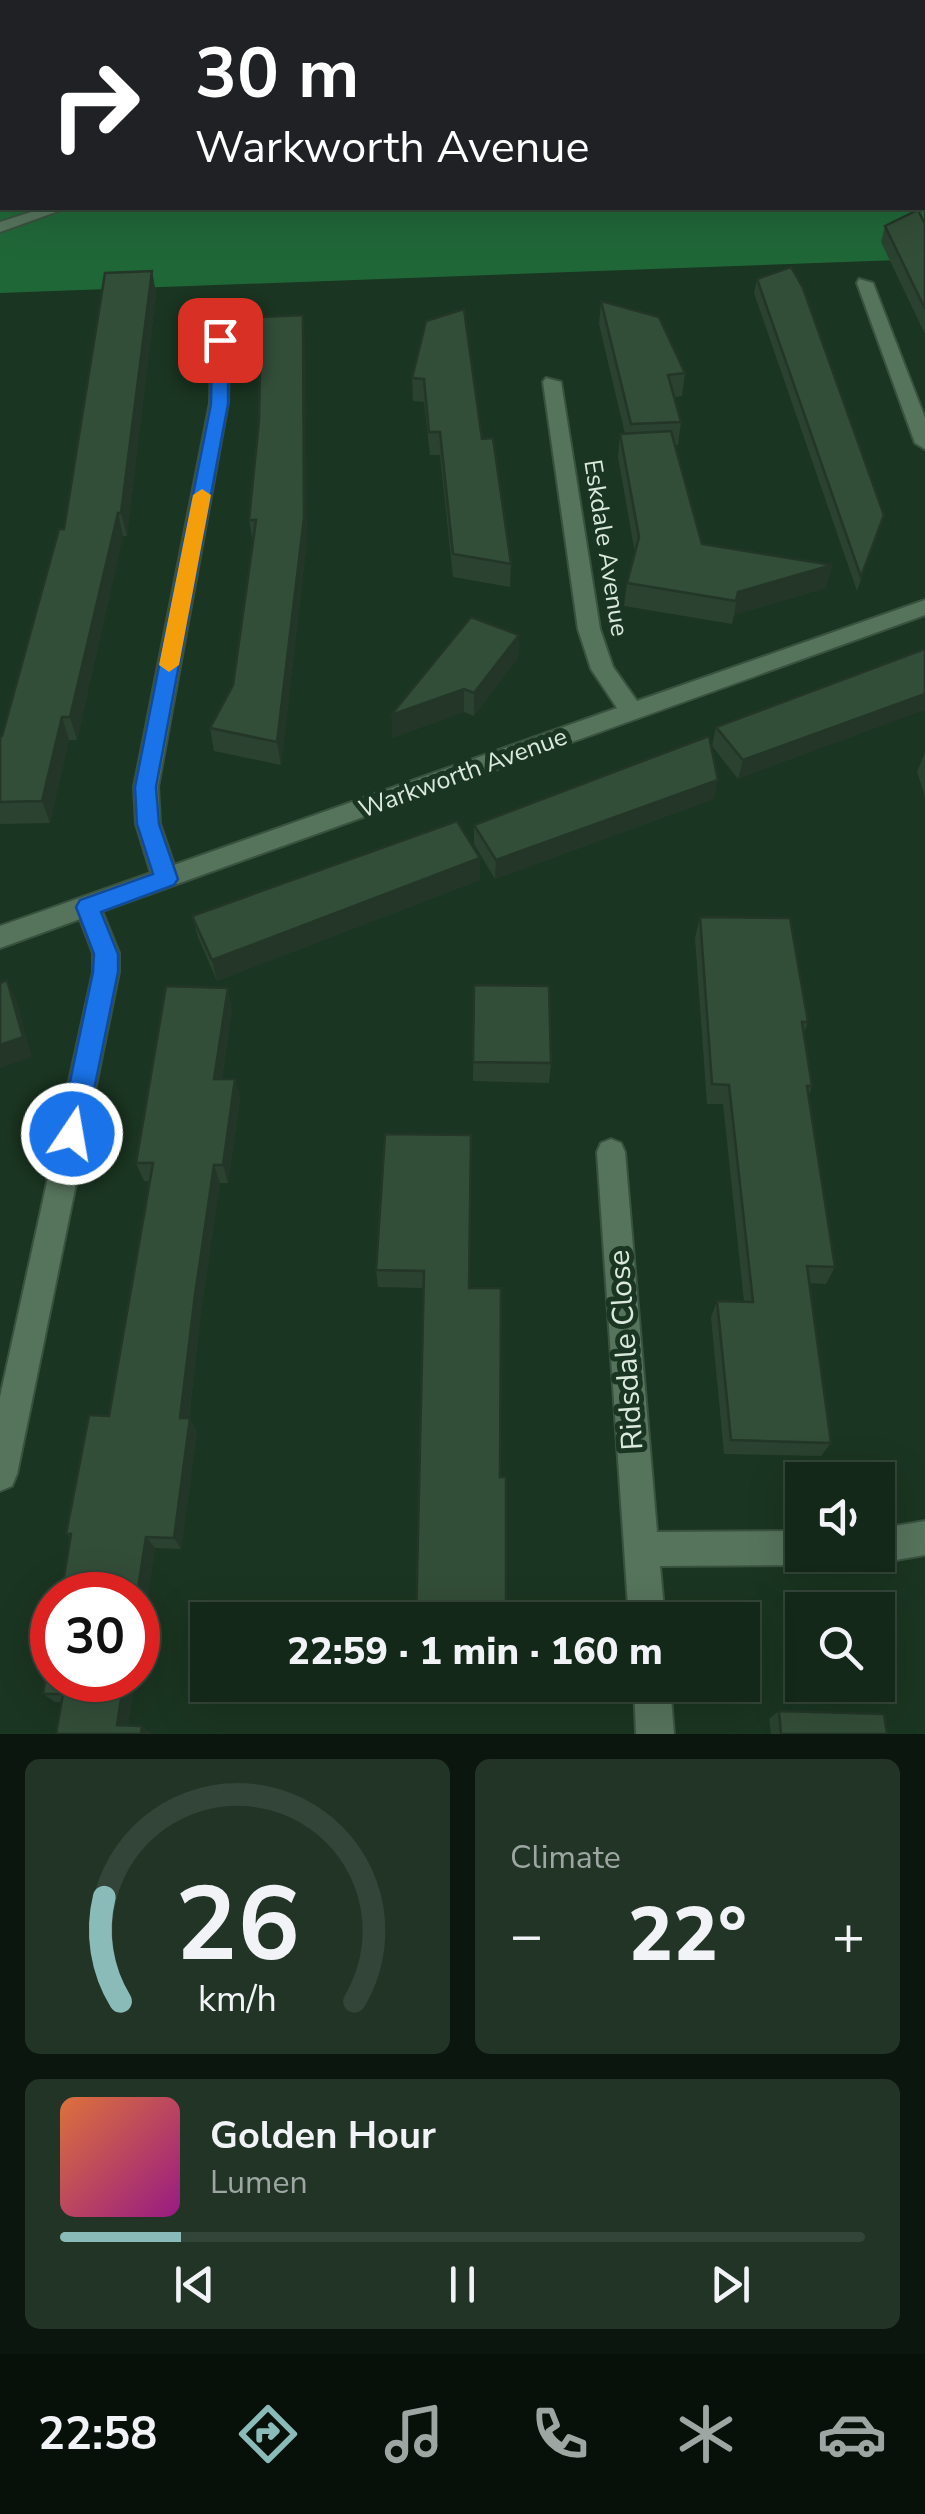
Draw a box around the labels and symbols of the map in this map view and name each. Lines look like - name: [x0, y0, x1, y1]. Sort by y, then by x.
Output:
- pin: [178, 298, 263, 383]
- street label: Eskdale Avenue: [575, 457, 637, 639]
- street label: Warkworth Avenue: [354, 720, 572, 826]
- position arrow: [20, 1082, 124, 1186]
- street label: Ridsdale Close: [599, 1248, 653, 1452]
- speed limit sign: 30: [30, 1572, 160, 1702]

